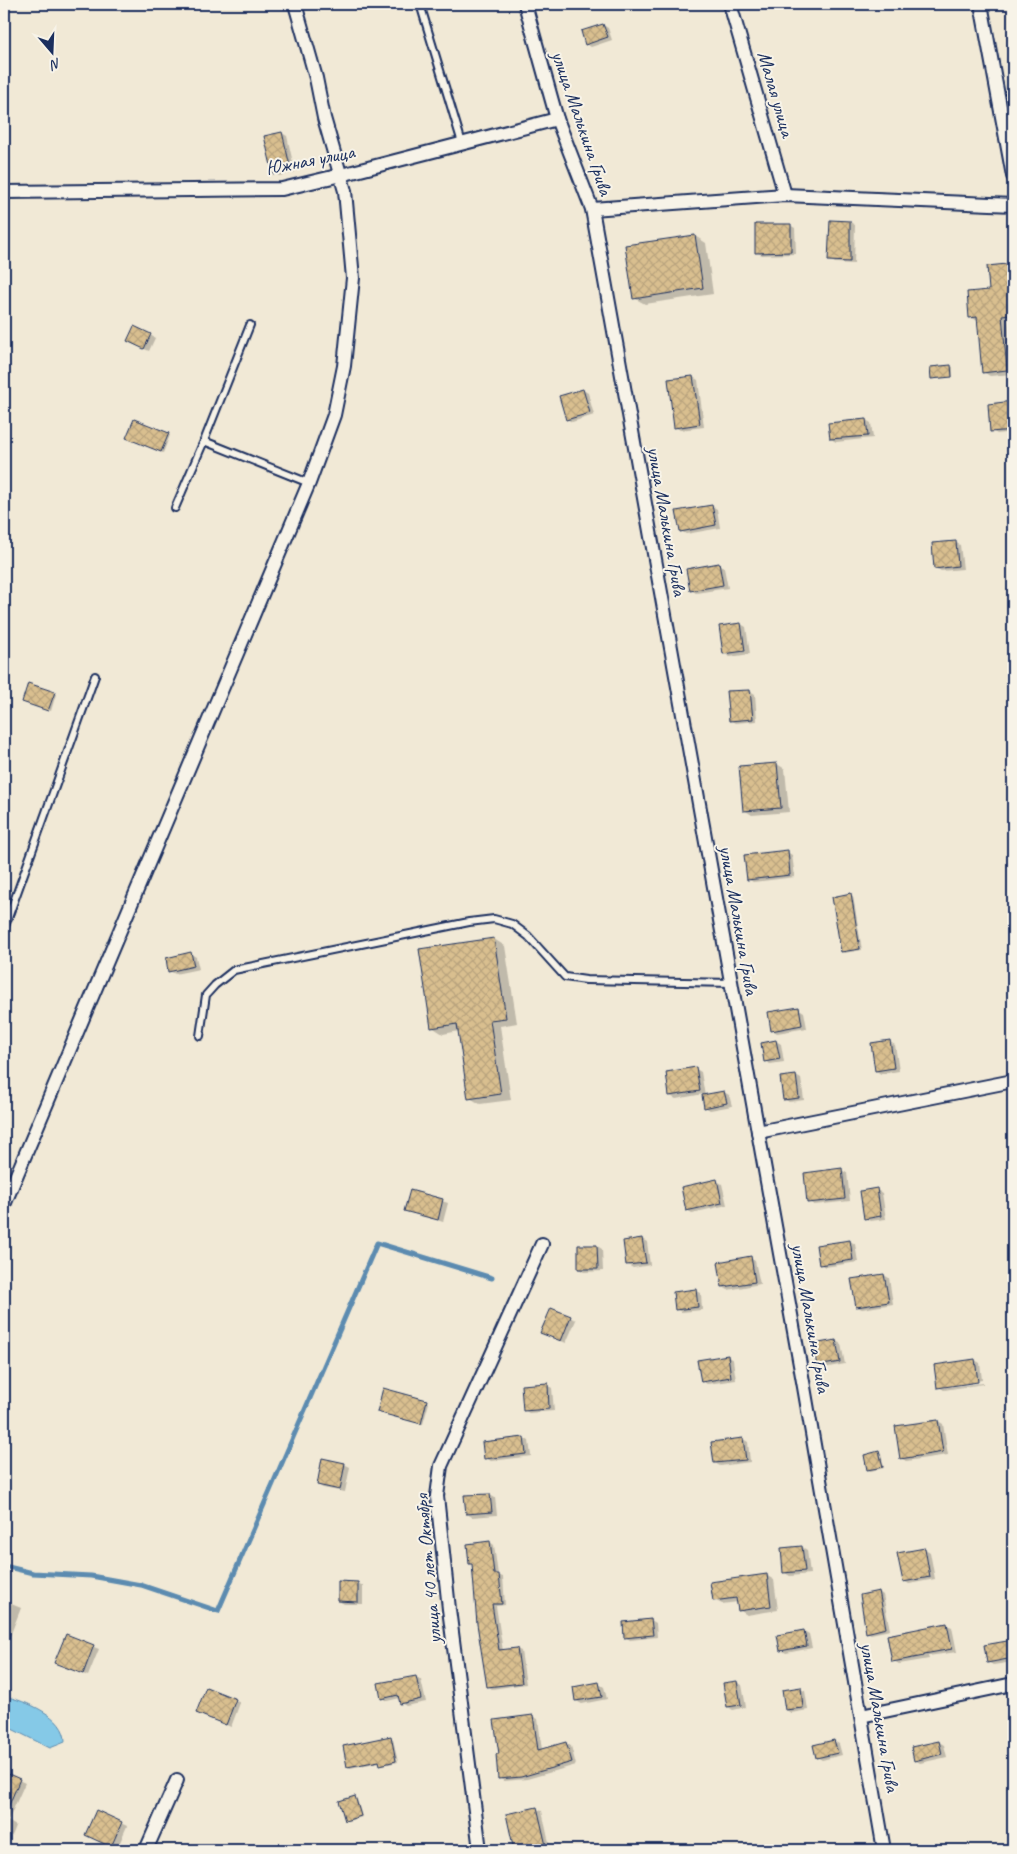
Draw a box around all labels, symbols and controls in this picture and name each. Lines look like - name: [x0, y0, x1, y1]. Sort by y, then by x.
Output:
- north arrow: [28, 28, 78, 78]
- street label: улица Малькина Грива: [545, 47, 619, 200]
- street label: Малая улица: [752, 48, 801, 142]
- text: N: [47, 54, 63, 74]
- street label: Южная улица: [263, 139, 358, 181]
- street label: улица Малькина Грива: [641, 443, 693, 600]
- street label: улица Малькина Грива: [713, 842, 765, 999]
- street label: улица Малькина Грива: [785, 1240, 837, 1397]
- street label: улица 40 лет Октября: [409, 1491, 447, 1646]
- street label: улица Малькина Грива: [854, 1639, 906, 1796]

